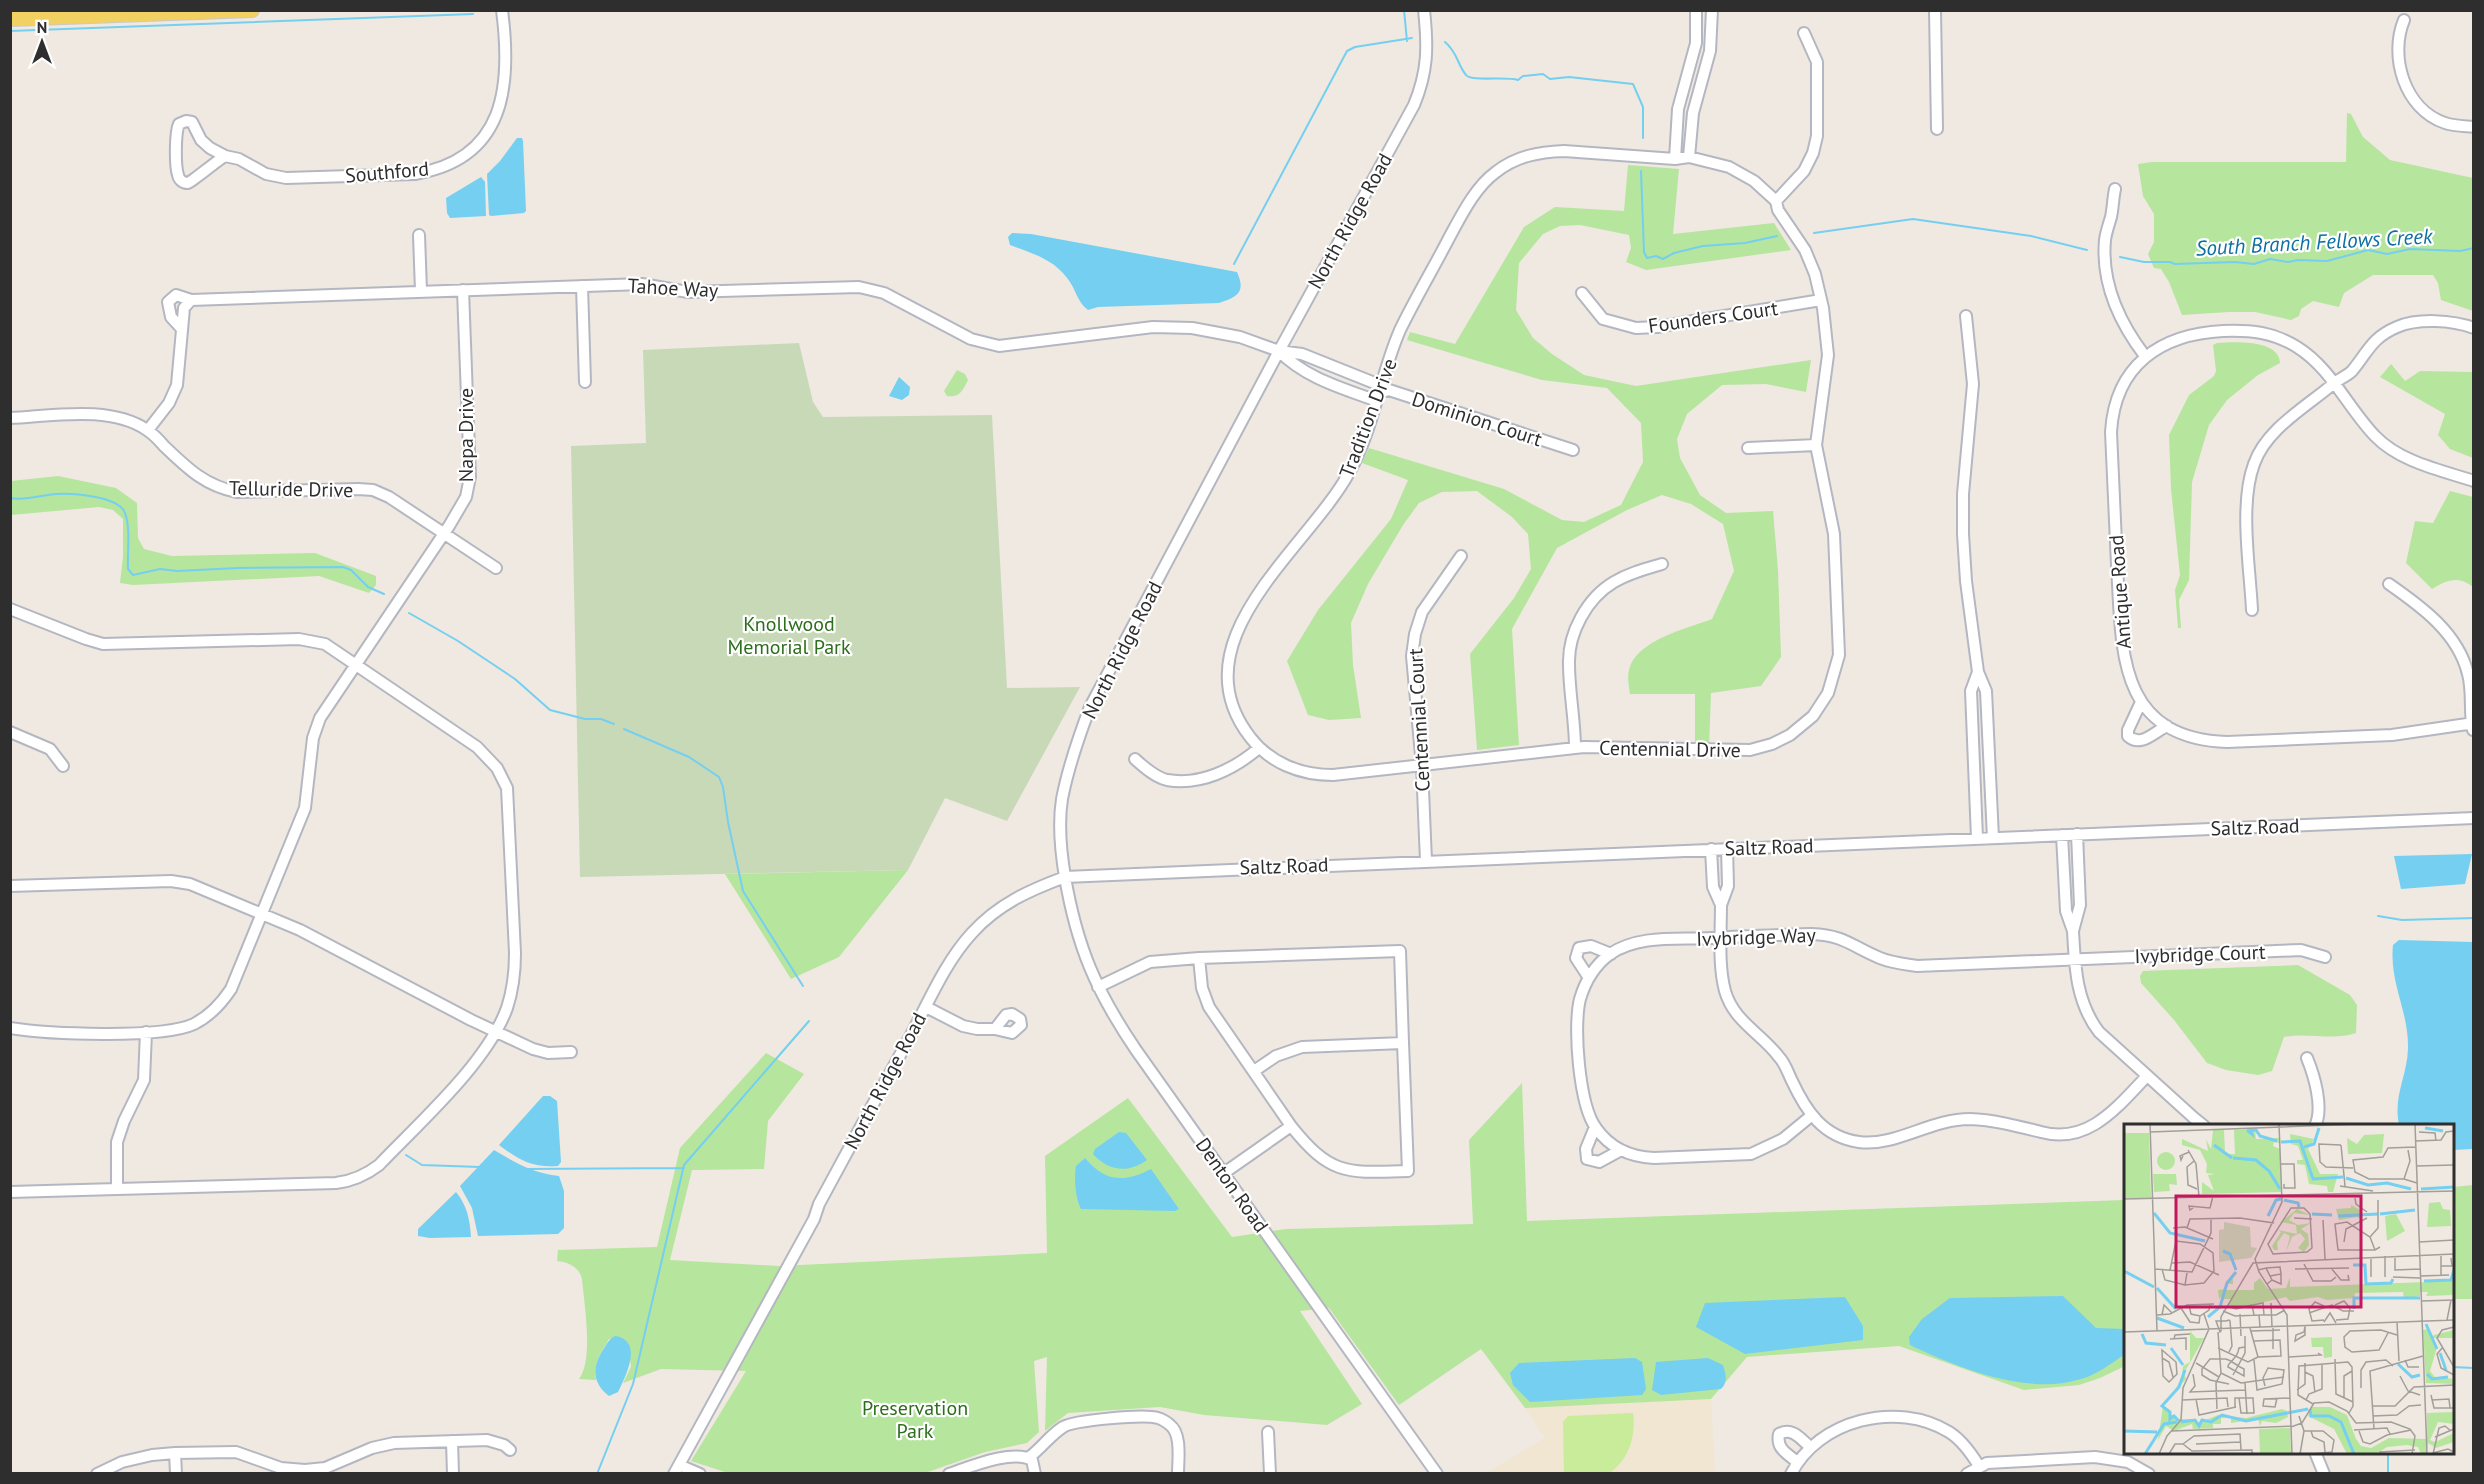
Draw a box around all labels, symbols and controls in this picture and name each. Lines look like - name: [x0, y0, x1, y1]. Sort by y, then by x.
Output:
- north arrow: [12, 12, 72, 72]
- text: N: [37, 17, 47, 37]
- street label: North Ridge Road: [1302, 149, 1398, 293]
- street label: Southford: [344, 155, 430, 189]
- water label: South Branch Fellows Creek: [2195, 222, 2435, 262]
- street label: Tahoe Way: [627, 273, 720, 303]
- street label: Founders Court: [1646, 295, 1780, 339]
- street label: Tradition Drive: [1333, 355, 1403, 481]
- street label: Dominion Court: [1409, 386, 1545, 452]
- street label: Napa Drive: [453, 388, 479, 482]
- street label: Telluride Drive: [229, 475, 353, 503]
- street label: Antique Road: [2103, 534, 2137, 650]
- street label: North Ridge Road: [1076, 577, 1168, 723]
- park label: Knollwood Memorial Park: [728, 611, 851, 660]
- street label: Centennial Court: [1402, 648, 1436, 792]
- street label: Centennial Drive: [1599, 735, 1741, 763]
- street label: Saltz Road: [2210, 812, 2300, 842]
- street label: Saltz Road: [1724, 832, 1814, 862]
- street label: Saltz Road: [1239, 851, 1329, 881]
- street label: Ivybridge Way: [1696, 922, 1817, 952]
- street label: Ivybridge Court: [2134, 939, 2266, 969]
- street label: North Ridge Road: [838, 1008, 932, 1154]
- inset map: [2124, 1124, 2454, 1454]
- street label: Denton Road: [1190, 1132, 1274, 1238]
- park label: Preservation Park: [862, 1395, 968, 1444]

